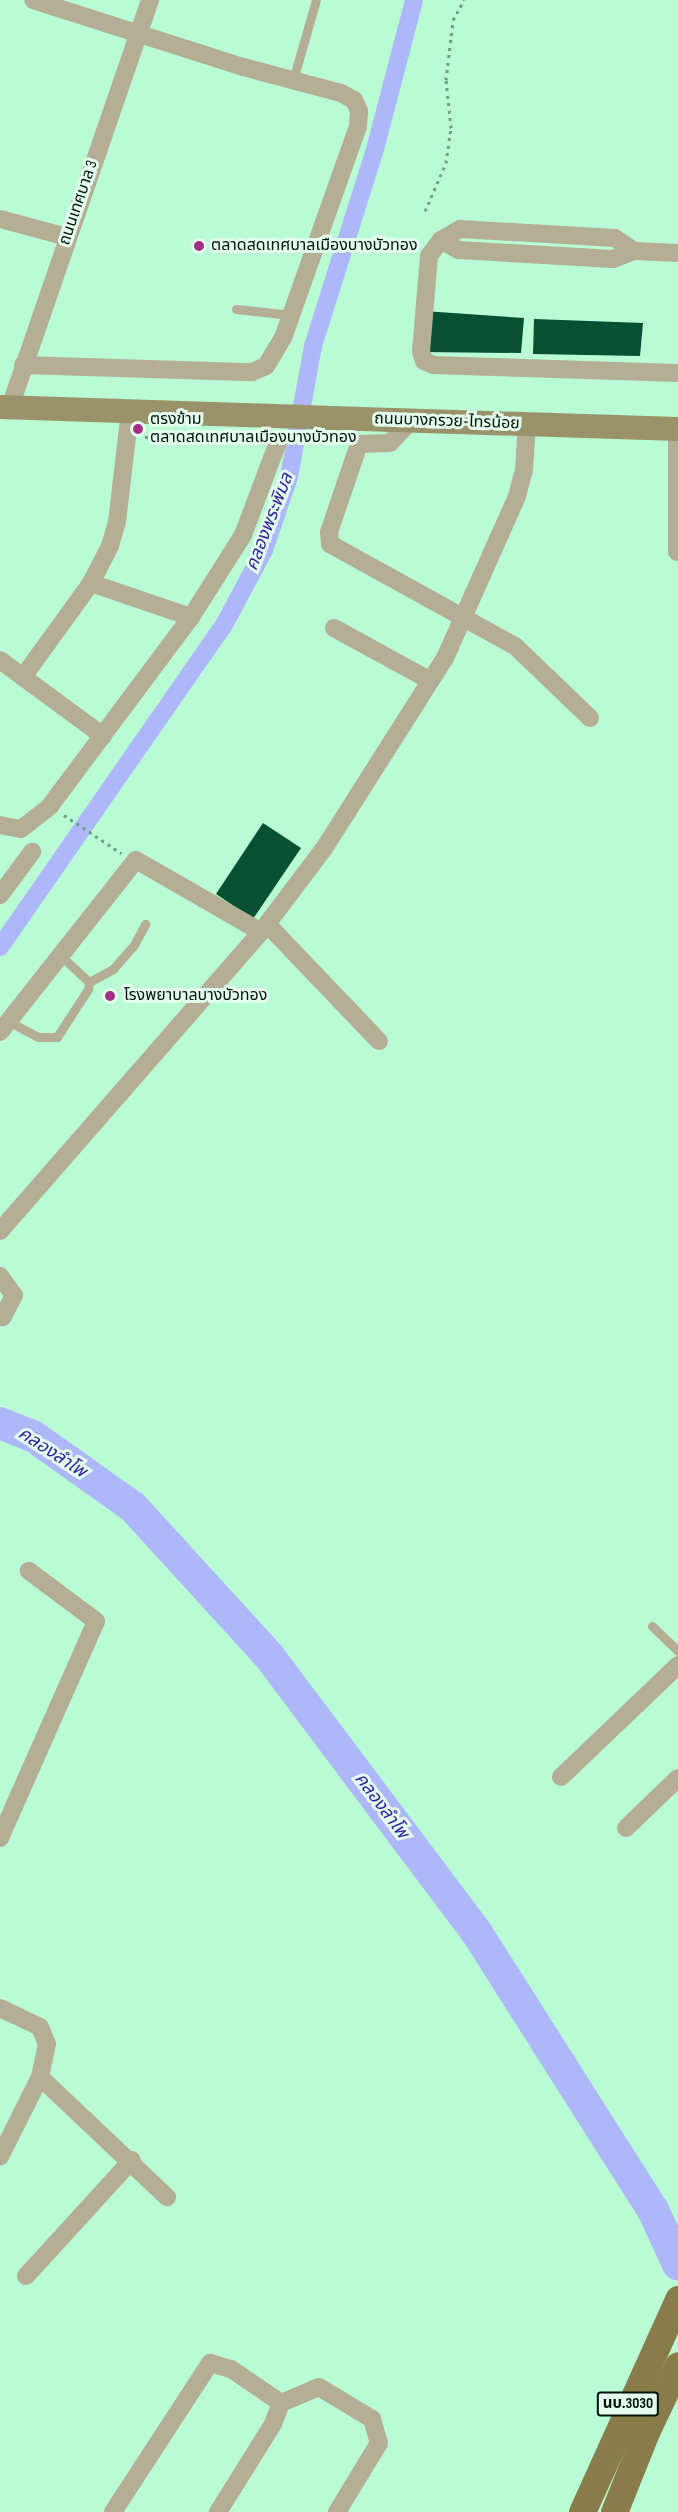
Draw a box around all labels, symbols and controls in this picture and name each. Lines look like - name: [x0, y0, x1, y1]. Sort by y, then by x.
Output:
- street label: ถนนเทศบาล 3: [56, 158, 102, 248]
- place label: ตลาดสดเทศบาลเมืองบางบัวทอง: [211, 236, 418, 256]
- marker: ตลาดสดเทศบาลเมืองบางบัวทอง: [192, 239, 206, 253]
- place label: ตรงข้าม ตลาดสดเทศบาลเมืองบางบัวทอง: [150, 410, 357, 448]
- street label: ถนนบางกรวย-ไทรน้อย: [374, 410, 520, 434]
- marker: ตรงข้าม ตลาดสดเทศบาลเมืองบางบัวทอง: [131, 422, 145, 436]
- water label: คลองพระพิมล: [242, 470, 298, 574]
- place label: โรงพยาบาลบางบัวทอง: [124, 986, 267, 1006]
- marker: โรงพยาบาลบางบัวทอง: [101, 987, 119, 1005]
- water label: คลองลำโพ: [14, 1423, 90, 1483]
- water label: คลองลำโพ: [349, 1769, 413, 1843]
- road number: นบ.3030: [596, 2392, 660, 2416]

